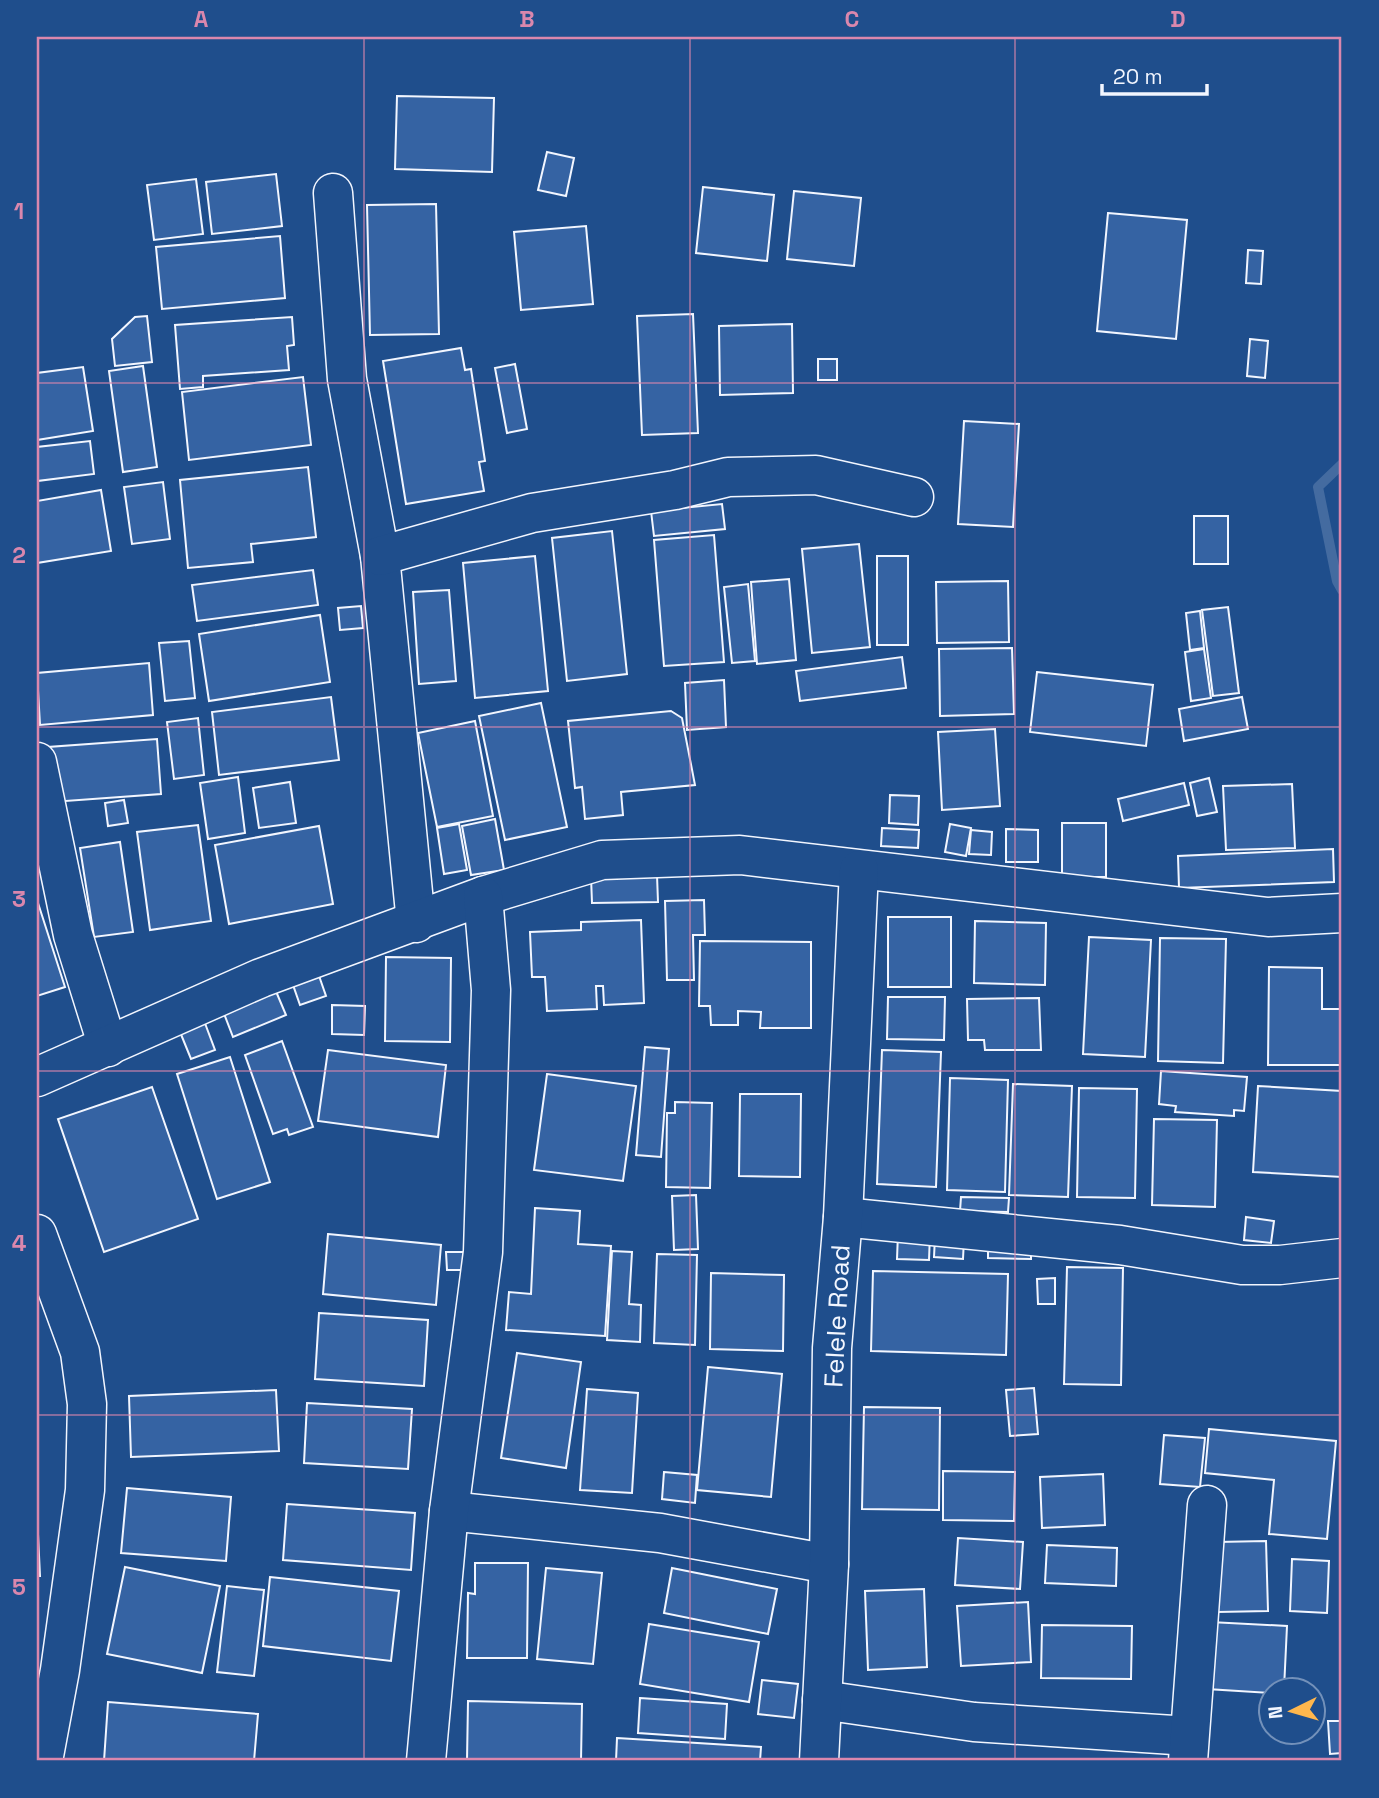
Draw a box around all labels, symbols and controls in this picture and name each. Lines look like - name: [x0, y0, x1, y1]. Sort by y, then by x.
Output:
- text: A: [194, 4, 209, 34]
- text: B: [519, 4, 535, 34]
- text: C: [845, 4, 859, 34]
- text: D: [1170, 4, 1186, 34]
- scale bar: [1102, 52, 1208, 96]
- text: 20 m: [1113, 63, 1163, 90]
- text: 1: [14, 196, 24, 226]
- text: 2: [12, 540, 26, 570]
- text: 3: [12, 884, 26, 914]
- text: 4: [12, 1228, 27, 1258]
- street label: Felele Road: [816, 1244, 858, 1388]
- text: 5: [12, 1572, 26, 1602]
- north arrow: [1256, 1675, 1326, 1745]
- text: N: [1263, 1705, 1289, 1720]

